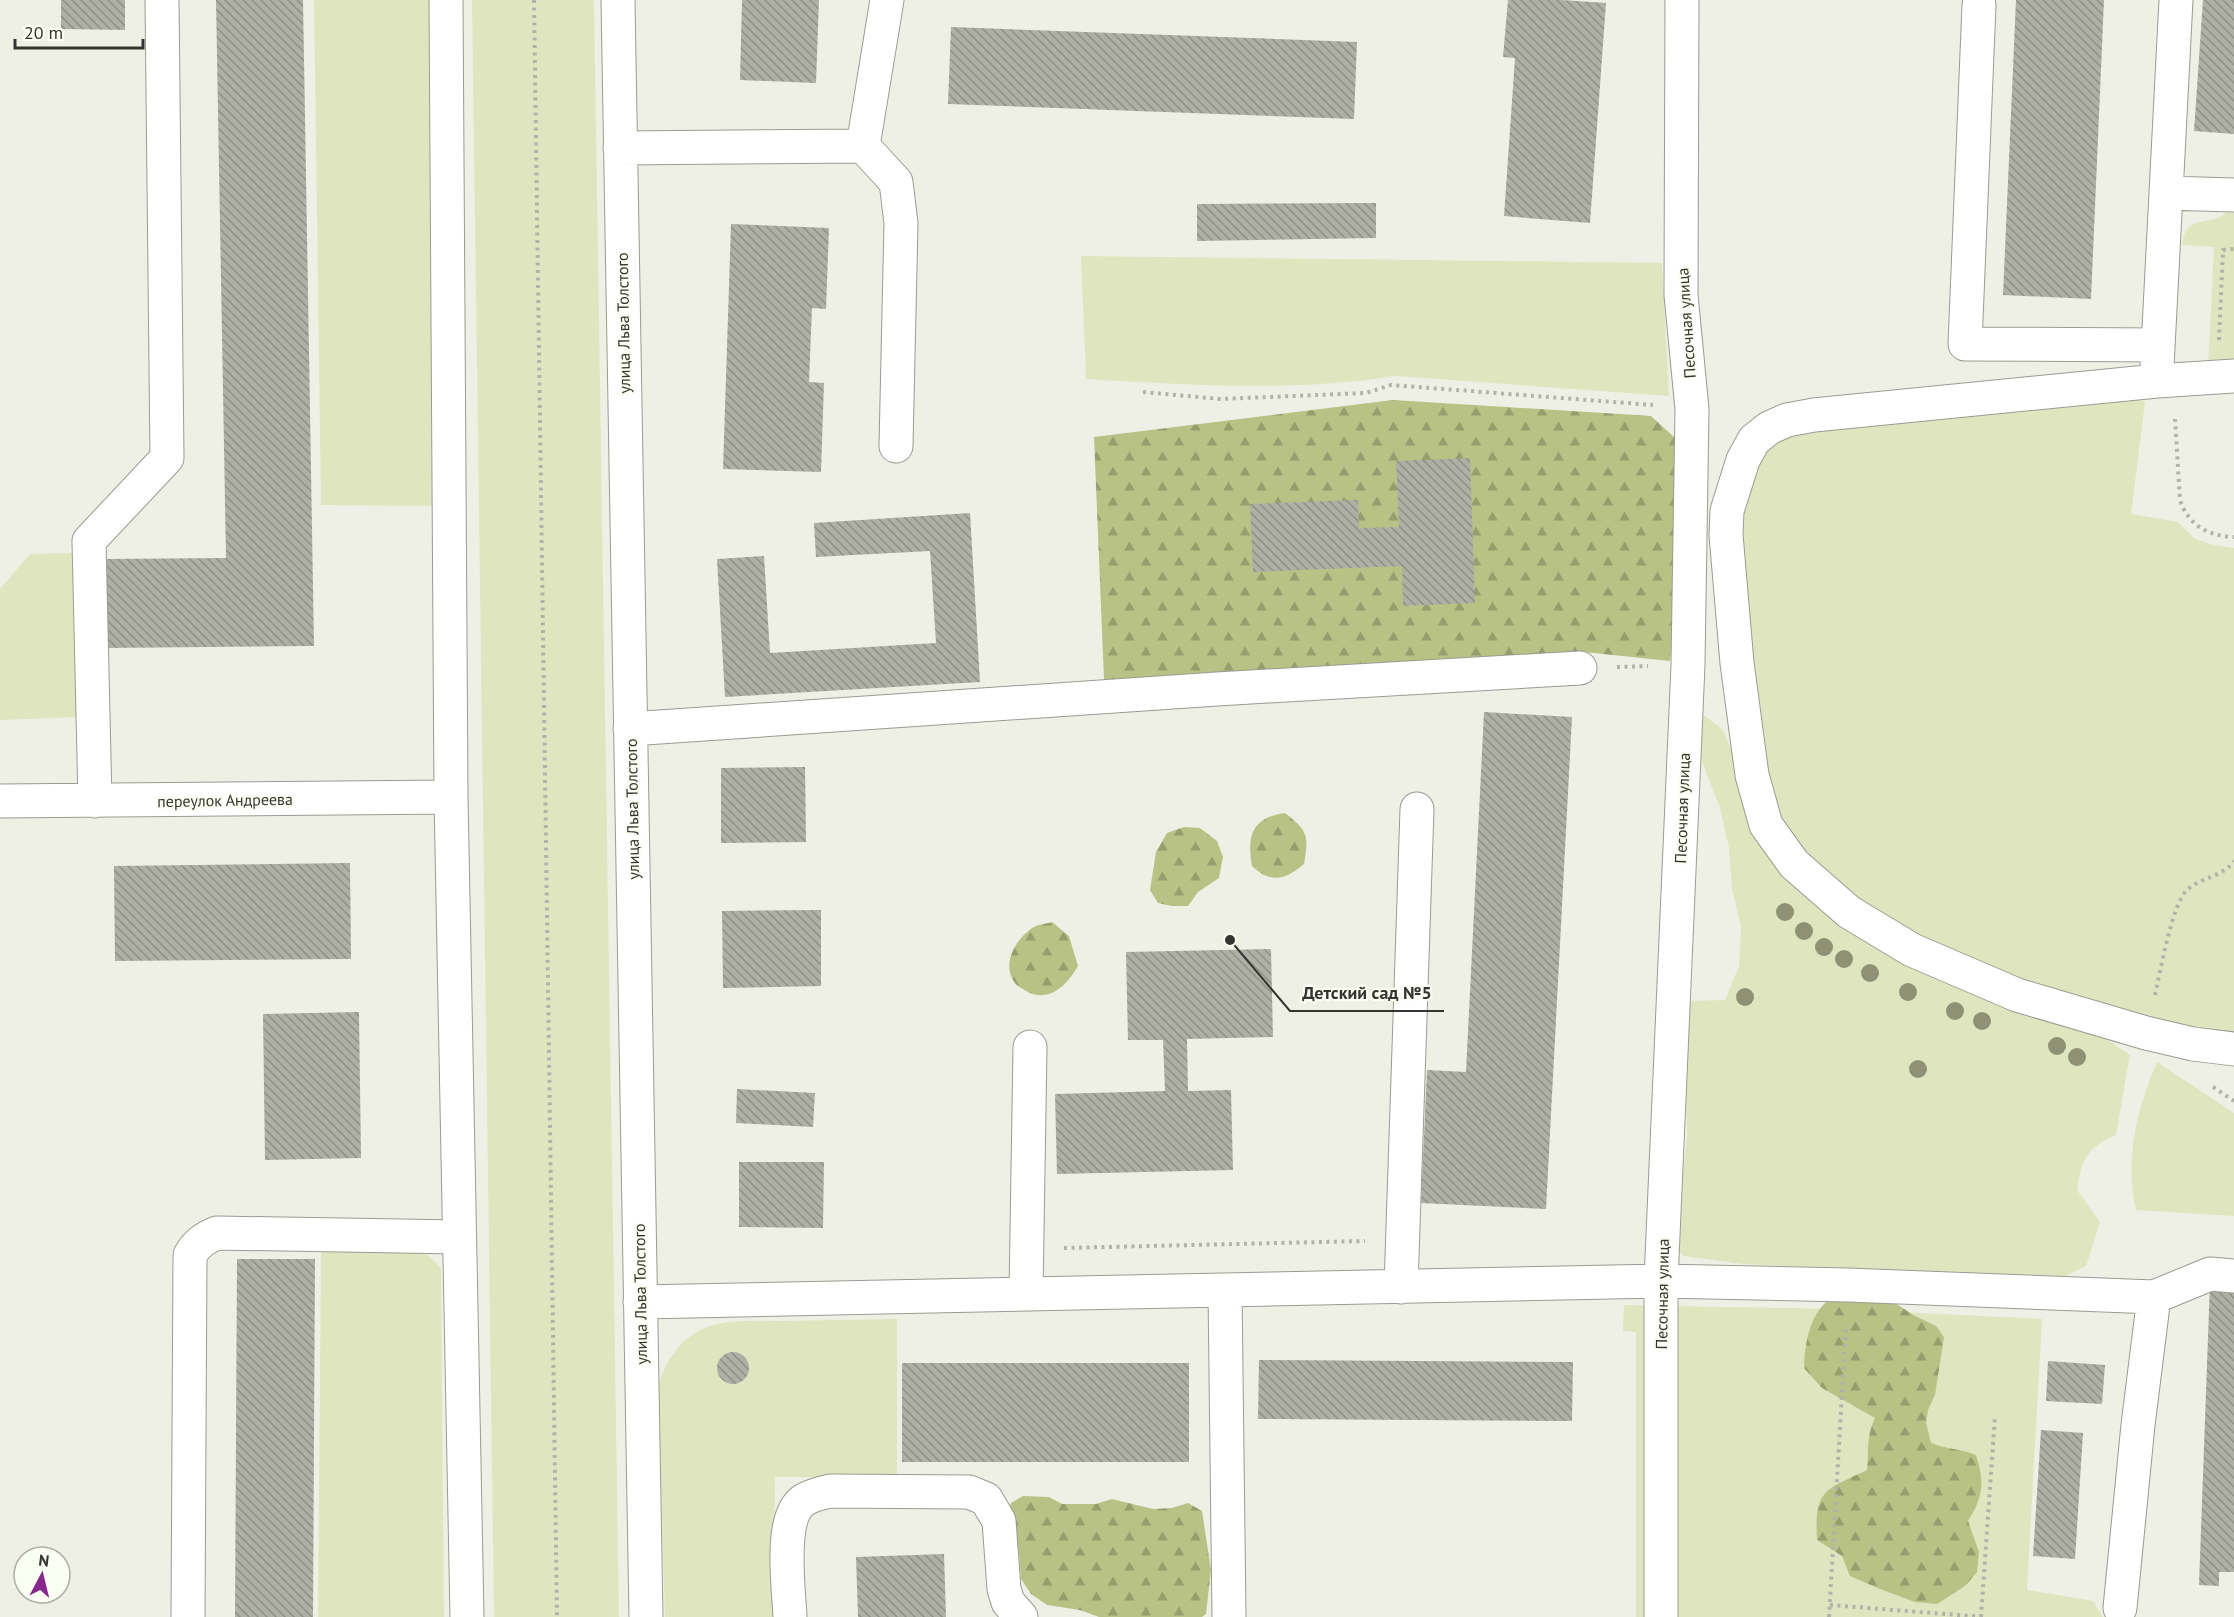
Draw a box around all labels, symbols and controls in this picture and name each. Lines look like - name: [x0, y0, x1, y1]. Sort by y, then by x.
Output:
- scale bar: [15, 12, 142, 50]
- text: 20 m: [24, 21, 63, 44]
- street label: улица Льва Толстого: [612, 252, 634, 394]
- street label: Песочная улица: [1672, 267, 1700, 379]
- street label: улица Льва Толстого: [621, 738, 643, 880]
- street label: Песочная улица: [1670, 752, 1694, 864]
- street label: переулок Андреева: [157, 789, 293, 811]
- callout: Детский сад №5: [1290, 975, 1444, 1011]
- text: Детский сад №5: [1302, 981, 1432, 1004]
- street label: улица Льва Толстого: [629, 1223, 651, 1365]
- street label: Песочная улица: [1651, 1238, 1673, 1350]
- north arrow: [12, 1545, 72, 1605]
- text: N: [37, 1550, 50, 1571]

